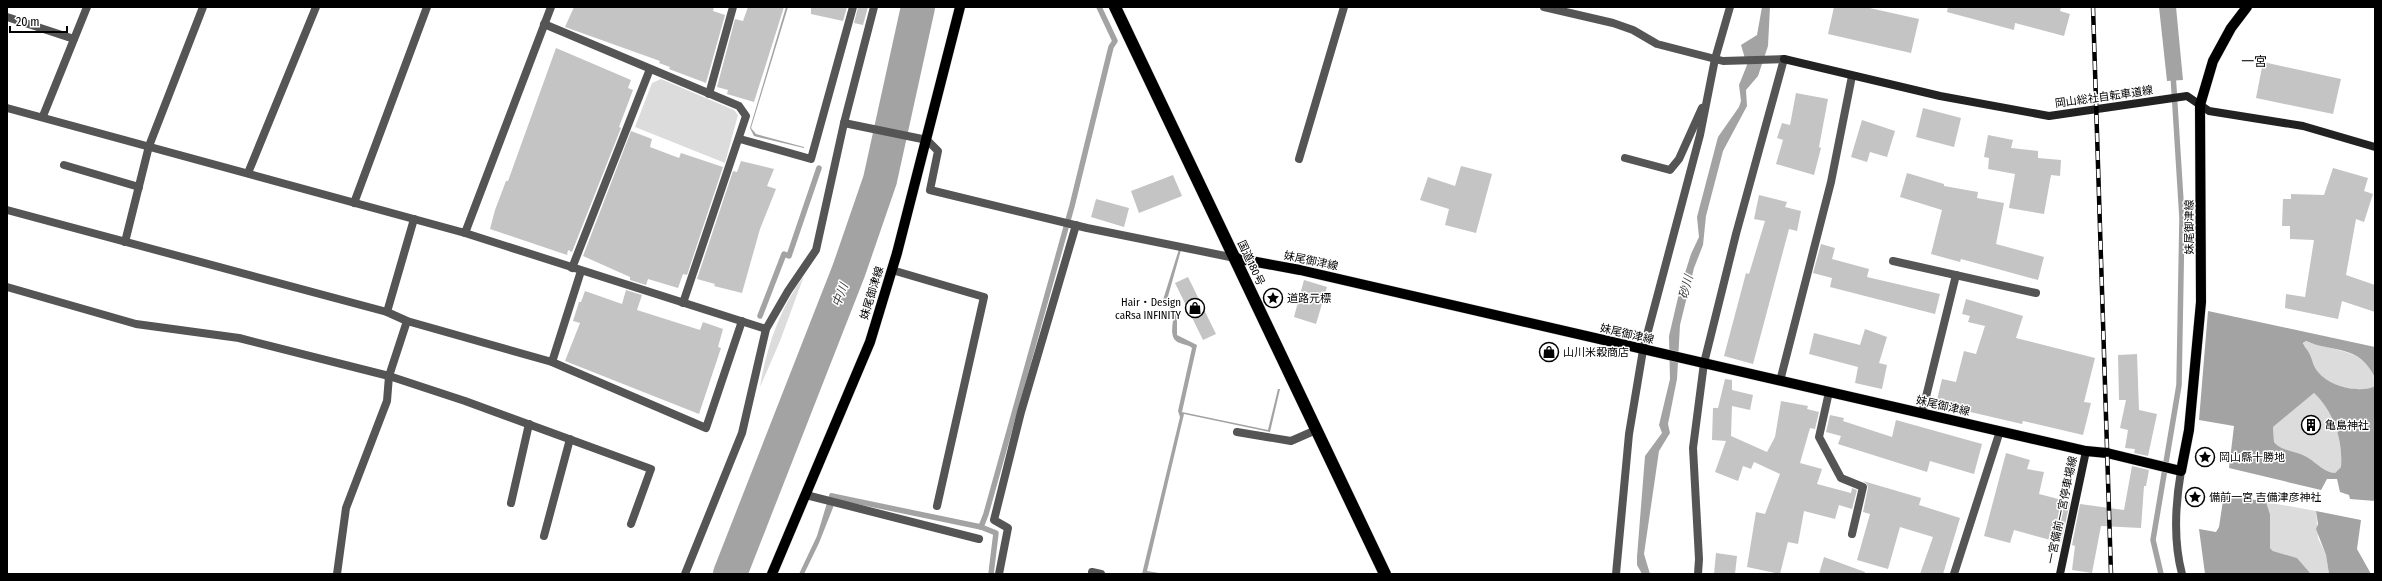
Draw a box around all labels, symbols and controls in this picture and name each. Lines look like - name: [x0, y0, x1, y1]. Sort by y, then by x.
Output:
- scale bar: [10, 8, 67, 34]
- text: 20 m: [16, 15, 40, 29]
- district label: 一宮: [2241, 54, 2267, 69]
- street label: 岡山総社自転車道線: [2054, 84, 2154, 110]
- street label: 妹尾御津線: [2183, 200, 2196, 255]
- street label: 国道180号: [1235, 238, 1267, 288]
- street label: 妹尾御津線: [1283, 249, 1339, 273]
- street label: 妹尾御津線: [858, 265, 886, 321]
- water label: 砂川: [1676, 272, 1696, 300]
- water label: 中川: [829, 279, 852, 309]
- place icon: 道路元標: [1262, 287, 1284, 309]
- place label: 道路元標: [1287, 292, 1331, 305]
- place label: Hair・Design caRsa INFINITY: [1115, 296, 1182, 322]
- shop icon: Hair・Design caRsa INFINITY: [1184, 297, 1206, 319]
- street label: 妹尾御津線: [1599, 321, 1655, 347]
- shop icon: 山川米穀商店: [1538, 341, 1560, 363]
- place label: 山川米穀商店: [1563, 346, 1629, 359]
- street label: 妹尾御津線: [1915, 393, 1971, 419]
- building icon: 亀島神社: [2300, 414, 2322, 436]
- place label: 亀島神社: [2325, 419, 2369, 432]
- place icon: 岡山縣十勝地: [2194, 446, 2216, 468]
- place label: 岡山縣十勝地: [2219, 451, 2285, 464]
- street label: 一宮備前一宮停車場線: [2044, 455, 2080, 565]
- place icon: 備前一宮 吉備津彦神社: [2184, 486, 2206, 508]
- place label: 備前一宮 吉備津彦神社: [2209, 491, 2322, 504]

